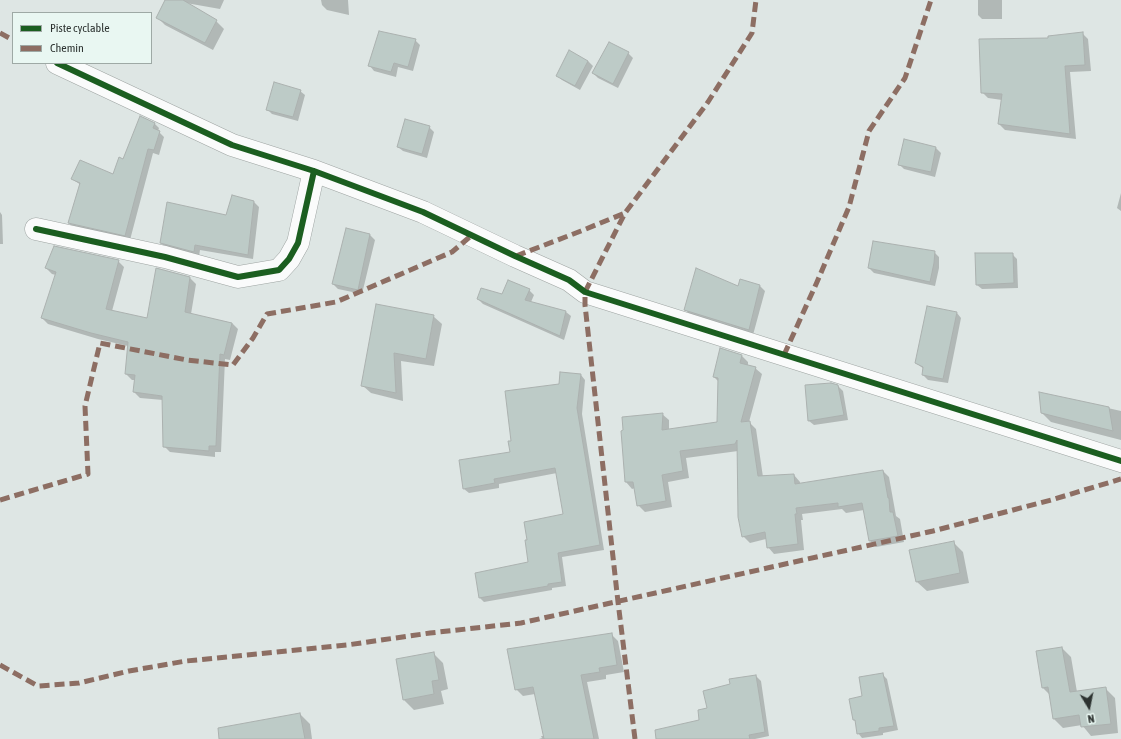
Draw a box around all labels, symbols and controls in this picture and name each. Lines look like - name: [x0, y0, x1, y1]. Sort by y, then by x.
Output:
- legend: [12, 12, 152, 64]
- text: Piste cyclable: [50, 21, 110, 35]
- text: Chemin: [50, 41, 84, 55]
- north arrow: [1069, 687, 1109, 727]
- text: N: [1087, 712, 1095, 725]

